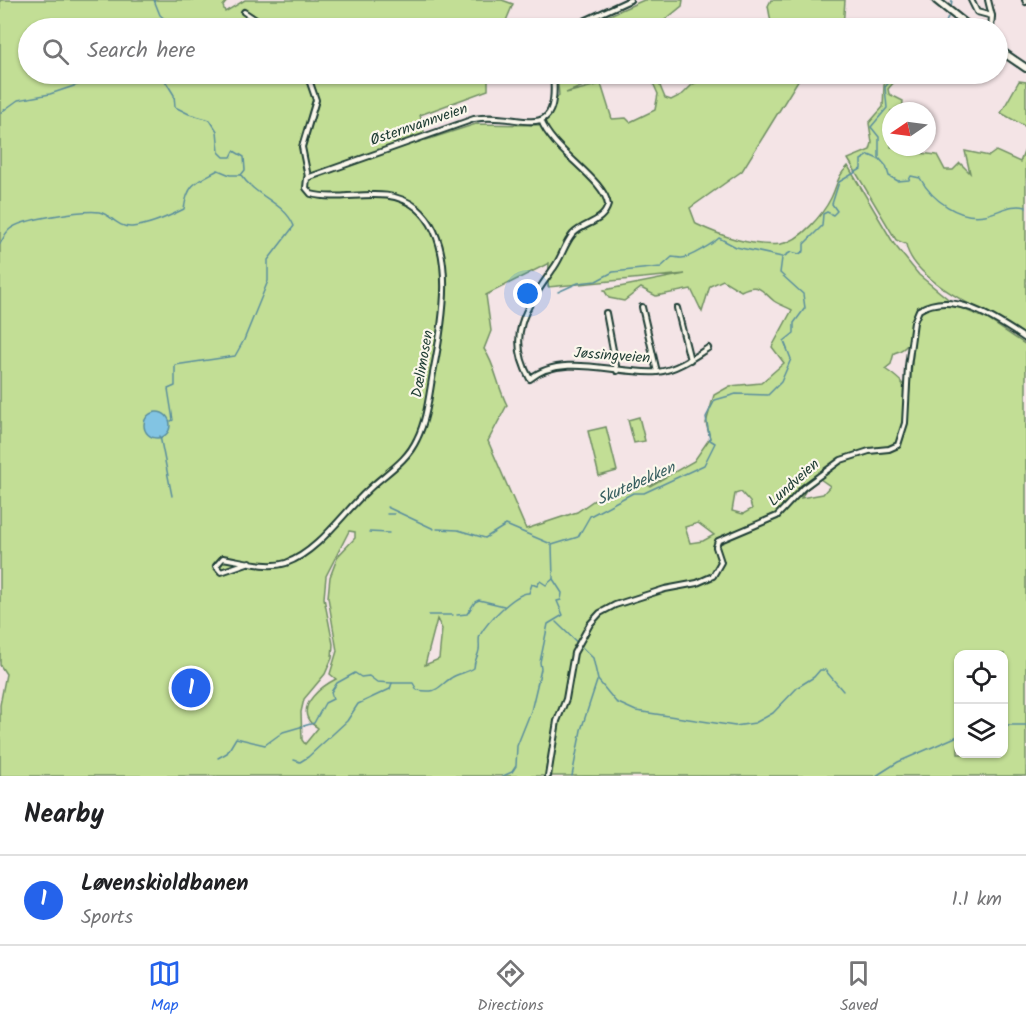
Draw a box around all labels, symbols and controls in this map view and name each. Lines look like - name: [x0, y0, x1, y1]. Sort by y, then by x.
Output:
- search box: [18, 18, 1008, 84]
- text: Search here: [87, 34, 195, 69]
- icon: search: [39, 35, 72, 68]
- street label: Østernvannveien: [367, 97, 471, 153]
- north arrow: [882, 102, 936, 156]
- your location: [513, 279, 542, 308]
- street label: Dælimosen: [405, 328, 441, 400]
- street label: Jøssingveien: [573, 341, 651, 371]
- street label: Lundveien: [763, 453, 825, 513]
- water label: Skutebekken: [593, 455, 681, 512]
- map controls: [954, 650, 1008, 758]
- button: locate: [954, 650, 1008, 704]
- pin: 1: [172, 666, 210, 710]
- button: layers: [954, 704, 1008, 758]
- text: Nearby: [24, 794, 104, 836]
- text: Løvenskioldbanen: [81, 867, 249, 902]
- text: 1: [40, 884, 47, 916]
- text: 1.1 km: [951, 884, 1002, 916]
- text: Sports: [81, 902, 133, 934]
- tab: Map: [148, 957, 181, 1018]
- tab: Directions: [477, 957, 544, 1018]
- tab: Saved: [840, 957, 878, 1018]

